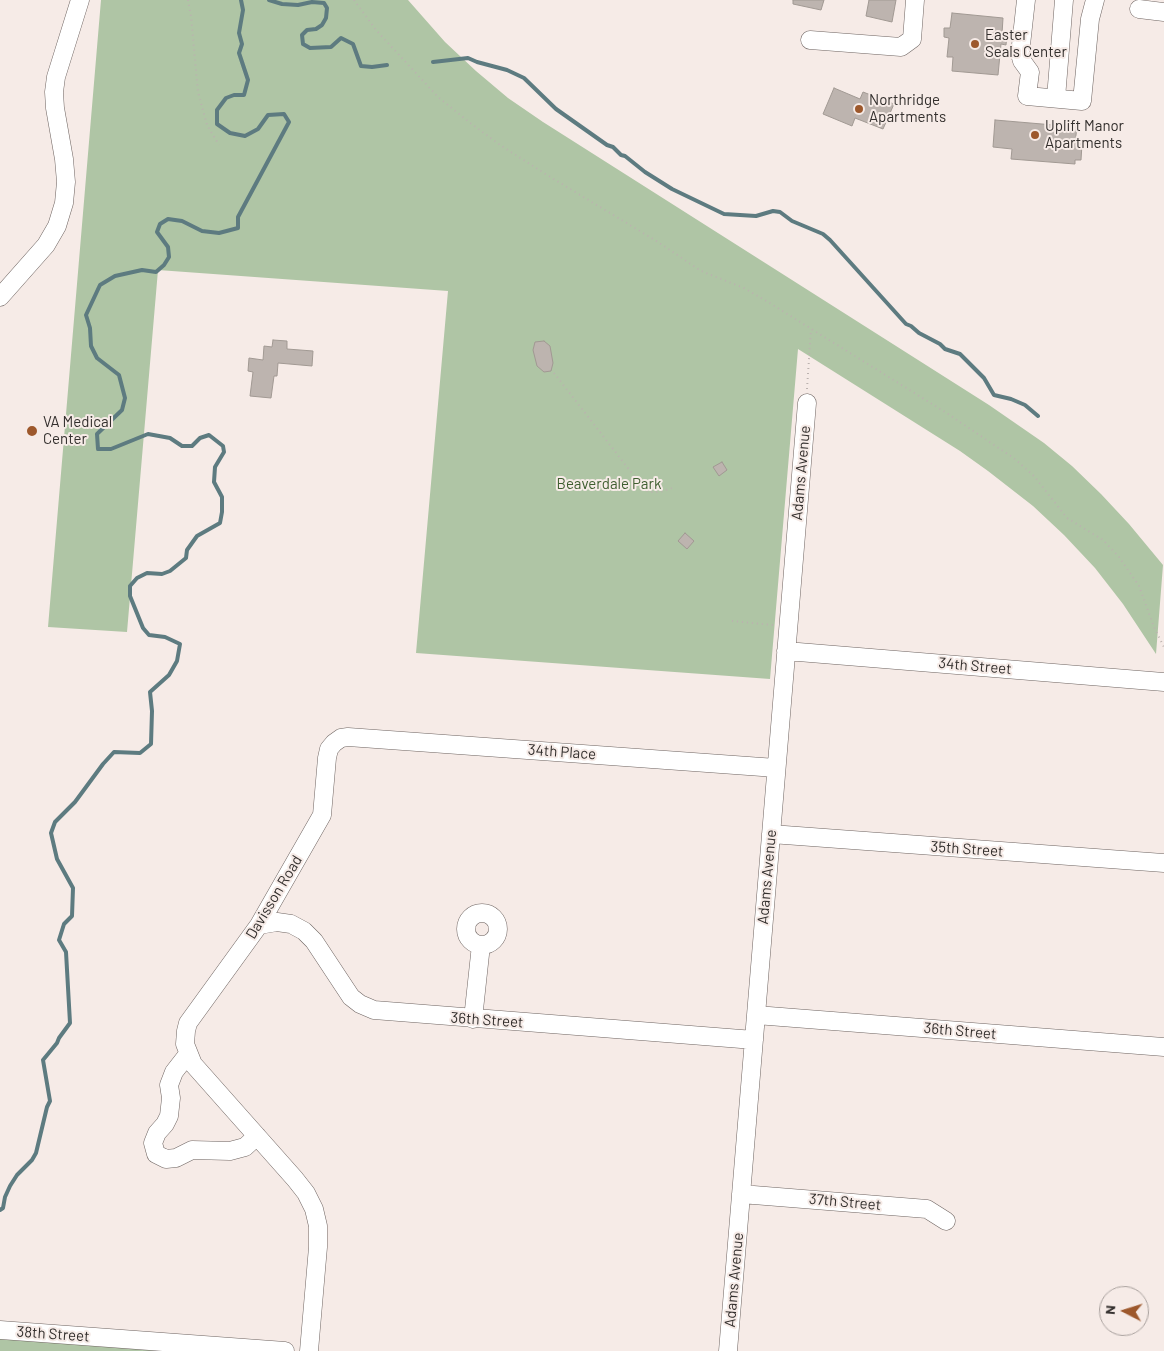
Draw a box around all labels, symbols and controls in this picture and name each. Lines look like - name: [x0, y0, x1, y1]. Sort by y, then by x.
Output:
- place label: Easter Seals Center: [985, 26, 1067, 61]
- marker: Easter Seals Center: [969, 38, 981, 50]
- place label: Northridge Apartments: [869, 91, 946, 126]
- marker: Northridge Apartments: [853, 103, 865, 115]
- place label: Uplift Manor Apartments: [1045, 117, 1124, 152]
- marker: Uplift Manor Apartments: [1029, 129, 1041, 141]
- place label: VA Medical Center: [43, 413, 112, 448]
- marker: VA Medical Center: [25, 424, 39, 438]
- street label: Adams Avenue: [788, 425, 814, 521]
- park label: Beaverdale Park: [557, 475, 661, 493]
- street label: 34th Street: [938, 654, 1012, 678]
- street label: 34th Place: [527, 741, 597, 763]
- street label: Adams Avenue: [754, 829, 780, 925]
- street label: 35th Street: [930, 837, 1004, 861]
- street label: Davisson Road: [242, 852, 306, 942]
- street label: 36th Street: [450, 1008, 524, 1032]
- street label: 36th Street: [923, 1019, 997, 1043]
- street label: 37th Street: [808, 1190, 882, 1214]
- street label: Adams Avenue: [721, 1232, 747, 1328]
- north arrow: [1099, 1286, 1149, 1336]
- text: N: [1101, 1304, 1118, 1315]
- street label: 38th Street: [16, 1322, 90, 1346]

